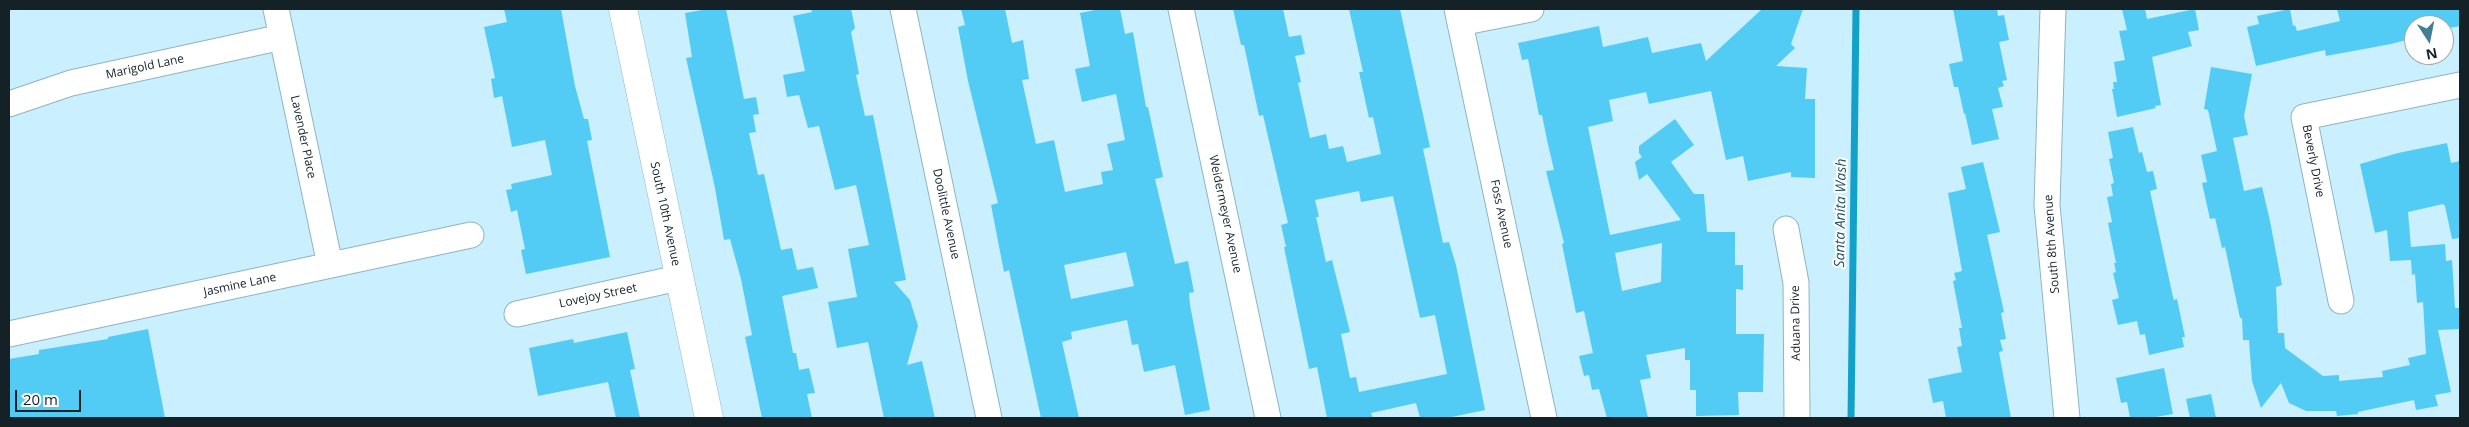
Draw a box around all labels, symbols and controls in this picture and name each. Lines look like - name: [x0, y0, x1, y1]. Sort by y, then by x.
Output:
- north arrow: [2404, 15, 2454, 65]
- text: N: [2424, 44, 2439, 65]
- street label: Marigold Lane: [105, 52, 185, 82]
- street label: Lavender Place: [287, 94, 319, 180]
- street label: Beverly Drive: [2299, 123, 2327, 199]
- street label: Weidermeyer Avenue: [1205, 154, 1245, 274]
- water label: Santa Anita Wash: [1832, 158, 1850, 268]
- street label: South 10th Avenue: [647, 161, 683, 267]
- street label: Doolittle Avenue: [929, 167, 963, 261]
- street label: Foss Avenue: [1487, 178, 1515, 250]
- street label: South 8th Avenue: [2041, 194, 2063, 294]
- street label: Jasmine Lane: [202, 270, 278, 300]
- street label: Lovejoy Street: [558, 281, 638, 311]
- street label: Aduana Drive: [1788, 285, 1804, 361]
- scale bar: [18, 380, 84, 412]
- text: 20 m: [23, 389, 58, 409]

